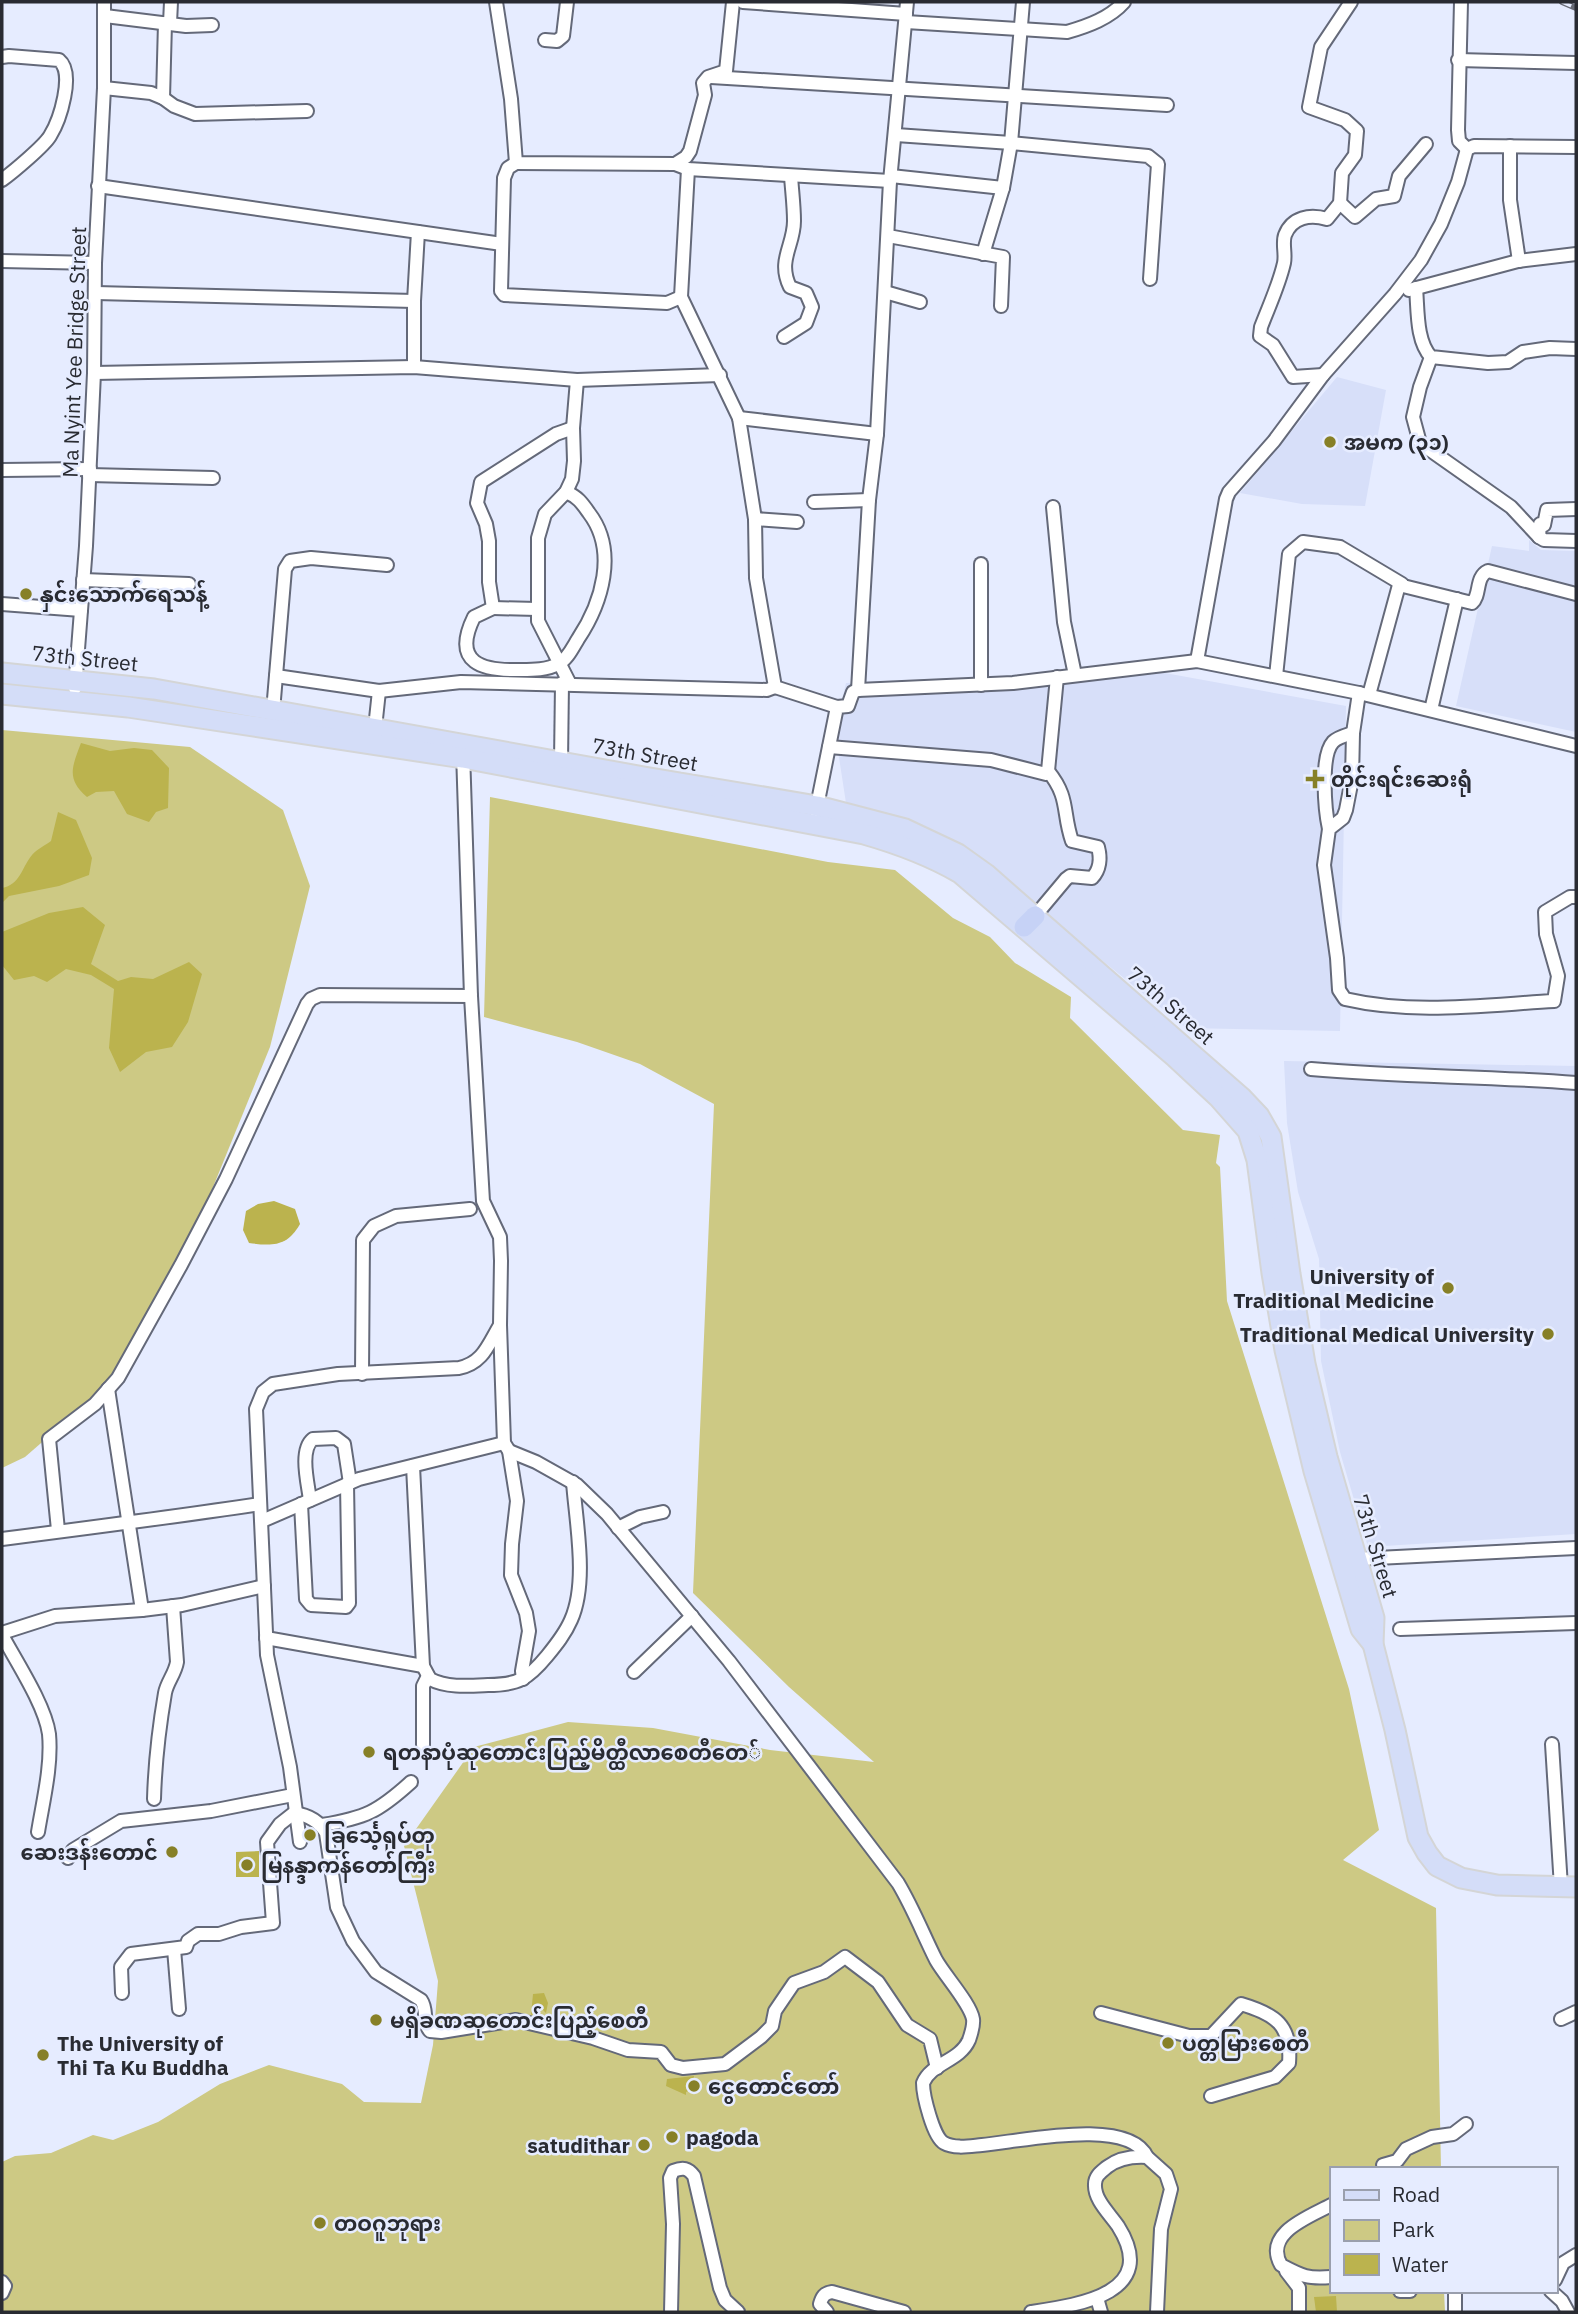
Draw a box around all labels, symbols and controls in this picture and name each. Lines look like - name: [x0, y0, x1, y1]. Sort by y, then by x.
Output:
- street label: Ma Nyint Yee Bridge Street: [56, 226, 92, 478]
- place label: အမက (၃၁): [1344, 428, 1449, 460]
- marker: အမက (၃၁): [1322, 434, 1338, 450]
- place label: နှင်းသောက်ရေသန့်: [40, 579, 210, 612]
- marker: နှင်းသောက်ရေသန့်: [18, 586, 34, 602]
- street label: 73th Street: [30, 638, 140, 678]
- street label: 73th Street: [590, 731, 700, 777]
- place label: တိုင်းရင်းဆေးရုံ: [1331, 764, 1472, 797]
- marker: တိုင်းရင်းဆေးရုံ: [1305, 769, 1325, 789]
- street label: 73th Street: [1121, 959, 1221, 1051]
- place label: University of Traditional Medicine: [1233, 1262, 1434, 1314]
- marker: University of Traditional Medicine: [1440, 1280, 1456, 1296]
- place label: Traditional Medical University: [1240, 1320, 1535, 1348]
- marker: Traditional Medical University: [1540, 1326, 1556, 1342]
- street label: 73th Street: [1347, 1491, 1405, 1601]
- place label: ရတနာပုံဆုတောင်းပြည့်မိတ္ထီလာစေတီတေ်: [383, 1737, 761, 1770]
- marker: ရတနာပုံဆုတောင်းပြည့်မိတ္ထီလာစေတီတေ်: [361, 1744, 377, 1760]
- place label: ခြင်္သေ့ရုပ်တု: [324, 1820, 435, 1853]
- marker: ခြင်္သေ့ရုပ်တု: [302, 1827, 318, 1843]
- place label: ဆေးဒန်းတောင်: [21, 1837, 158, 1870]
- marker: ဆေးဒန်းတောင်: [164, 1844, 180, 1860]
- place label: မြနန္ဒာကန်တော်ကြီး: [261, 1850, 435, 1884]
- marker: မြနန္ဒာကန်တော်ကြီး: [239, 1857, 255, 1873]
- place label: မရှိခဏဆုတောင်းပြည့်စေတီ: [390, 2005, 648, 2038]
- marker: မရှိခဏဆုတောင်းပြည့်စေတီ: [368, 2012, 384, 2028]
- place label: The University of Thi Ta Ku Buddha: [57, 2029, 229, 2081]
- place label: ပတ္တမြားစေတီ: [1182, 2029, 1309, 2061]
- marker: ပတ္တမြားစေတီ: [1160, 2035, 1176, 2051]
- marker: The University of Thi Ta Ku Buddha: [35, 2047, 51, 2063]
- place label: ငွေတောင်တော်: [708, 2071, 839, 2104]
- marker: ငွေတောင်တော်: [686, 2078, 702, 2094]
- place label: pagoda: [686, 2123, 759, 2151]
- marker: pagoda: [664, 2129, 680, 2145]
- place label: satudithar: [527, 2131, 631, 2159]
- marker: satudithar: [636, 2137, 652, 2153]
- legend: [1330, 2167, 1557, 2293]
- text: Road: [1392, 2180, 1440, 2208]
- place label: တဝဂူဘုရား: [334, 2209, 441, 2241]
- marker: တဝဂူဘုရား: [312, 2215, 328, 2231]
- text: Park: [1392, 2215, 1435, 2243]
- text: Water: [1392, 2250, 1449, 2278]

